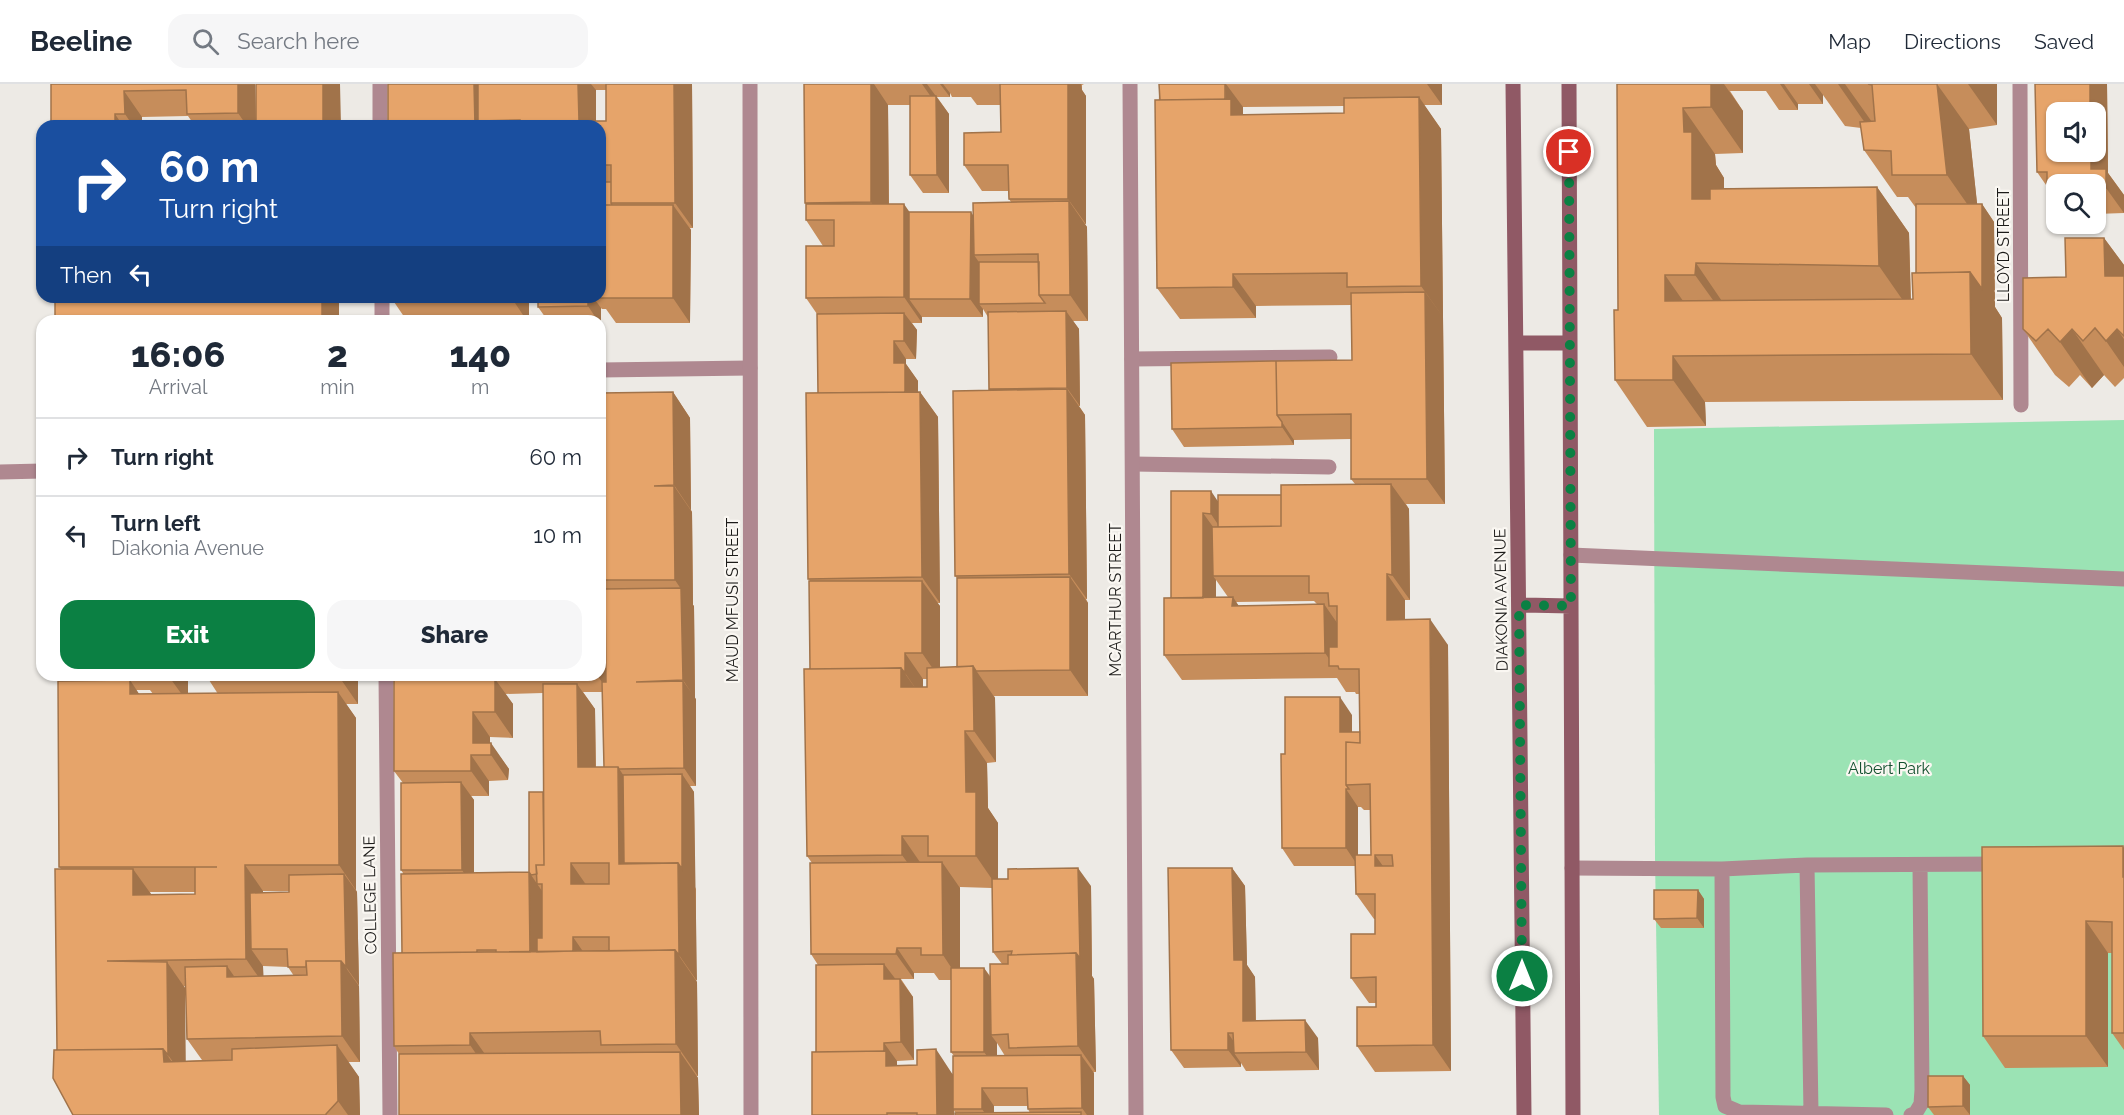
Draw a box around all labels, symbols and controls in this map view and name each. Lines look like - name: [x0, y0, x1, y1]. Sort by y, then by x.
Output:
- search box: [168, 14, 588, 68]
- text: Beeline: [30, 25, 132, 58]
- icon: search: [189, 25, 222, 58]
- text: Search here: [237, 28, 359, 54]
- text: Map: [1828, 29, 1871, 54]
- text: Directions: [1904, 29, 2001, 54]
- text: Saved: [2034, 29, 2094, 54]
- map controls: [2046, 102, 2106, 234]
- button: sound: [2046, 102, 2106, 162]
- pin: [1543, 126, 1594, 177]
- icon: arrive: [1552, 135, 1585, 168]
- text: 60 m: [159, 143, 259, 192]
- icon: right: [60, 144, 138, 222]
- button: search: [2046, 174, 2106, 234]
- street label: LLOYD STREET: [1994, 187, 2013, 302]
- text: Turn right: [159, 193, 278, 224]
- icon: left: [124, 258, 157, 291]
- text: Then: [60, 262, 112, 288]
- text: 16:06: [131, 333, 225, 375]
- text: 2: [327, 333, 348, 375]
- text: 140: [450, 333, 511, 375]
- text: Arrival: [149, 375, 207, 399]
- text: min: [320, 375, 355, 399]
- text: m: [471, 375, 490, 399]
- icon: right: [60, 441, 93, 474]
- text: Turn right: [111, 444, 214, 470]
- text: 60 m: [529, 444, 582, 470]
- text: Turn left: [111, 510, 201, 536]
- street label: MAUD MFUSI STREET: [723, 518, 742, 682]
- icon: left: [60, 519, 93, 552]
- text: 10 m: [533, 522, 582, 548]
- street label: MCARTHUR STREET: [1106, 523, 1125, 677]
- street label: DIAKONIA AVENUE: [1490, 528, 1512, 672]
- text: Diakonia Avenue: [111, 536, 264, 560]
- button: Exit: [60, 600, 315, 669]
- button: Share: [327, 600, 582, 669]
- park label: Albert Park: [1848, 759, 1931, 778]
- street label: COLLEGE LANE: [359, 835, 381, 954]
- position arrow: [1490, 944, 1554, 1008]

